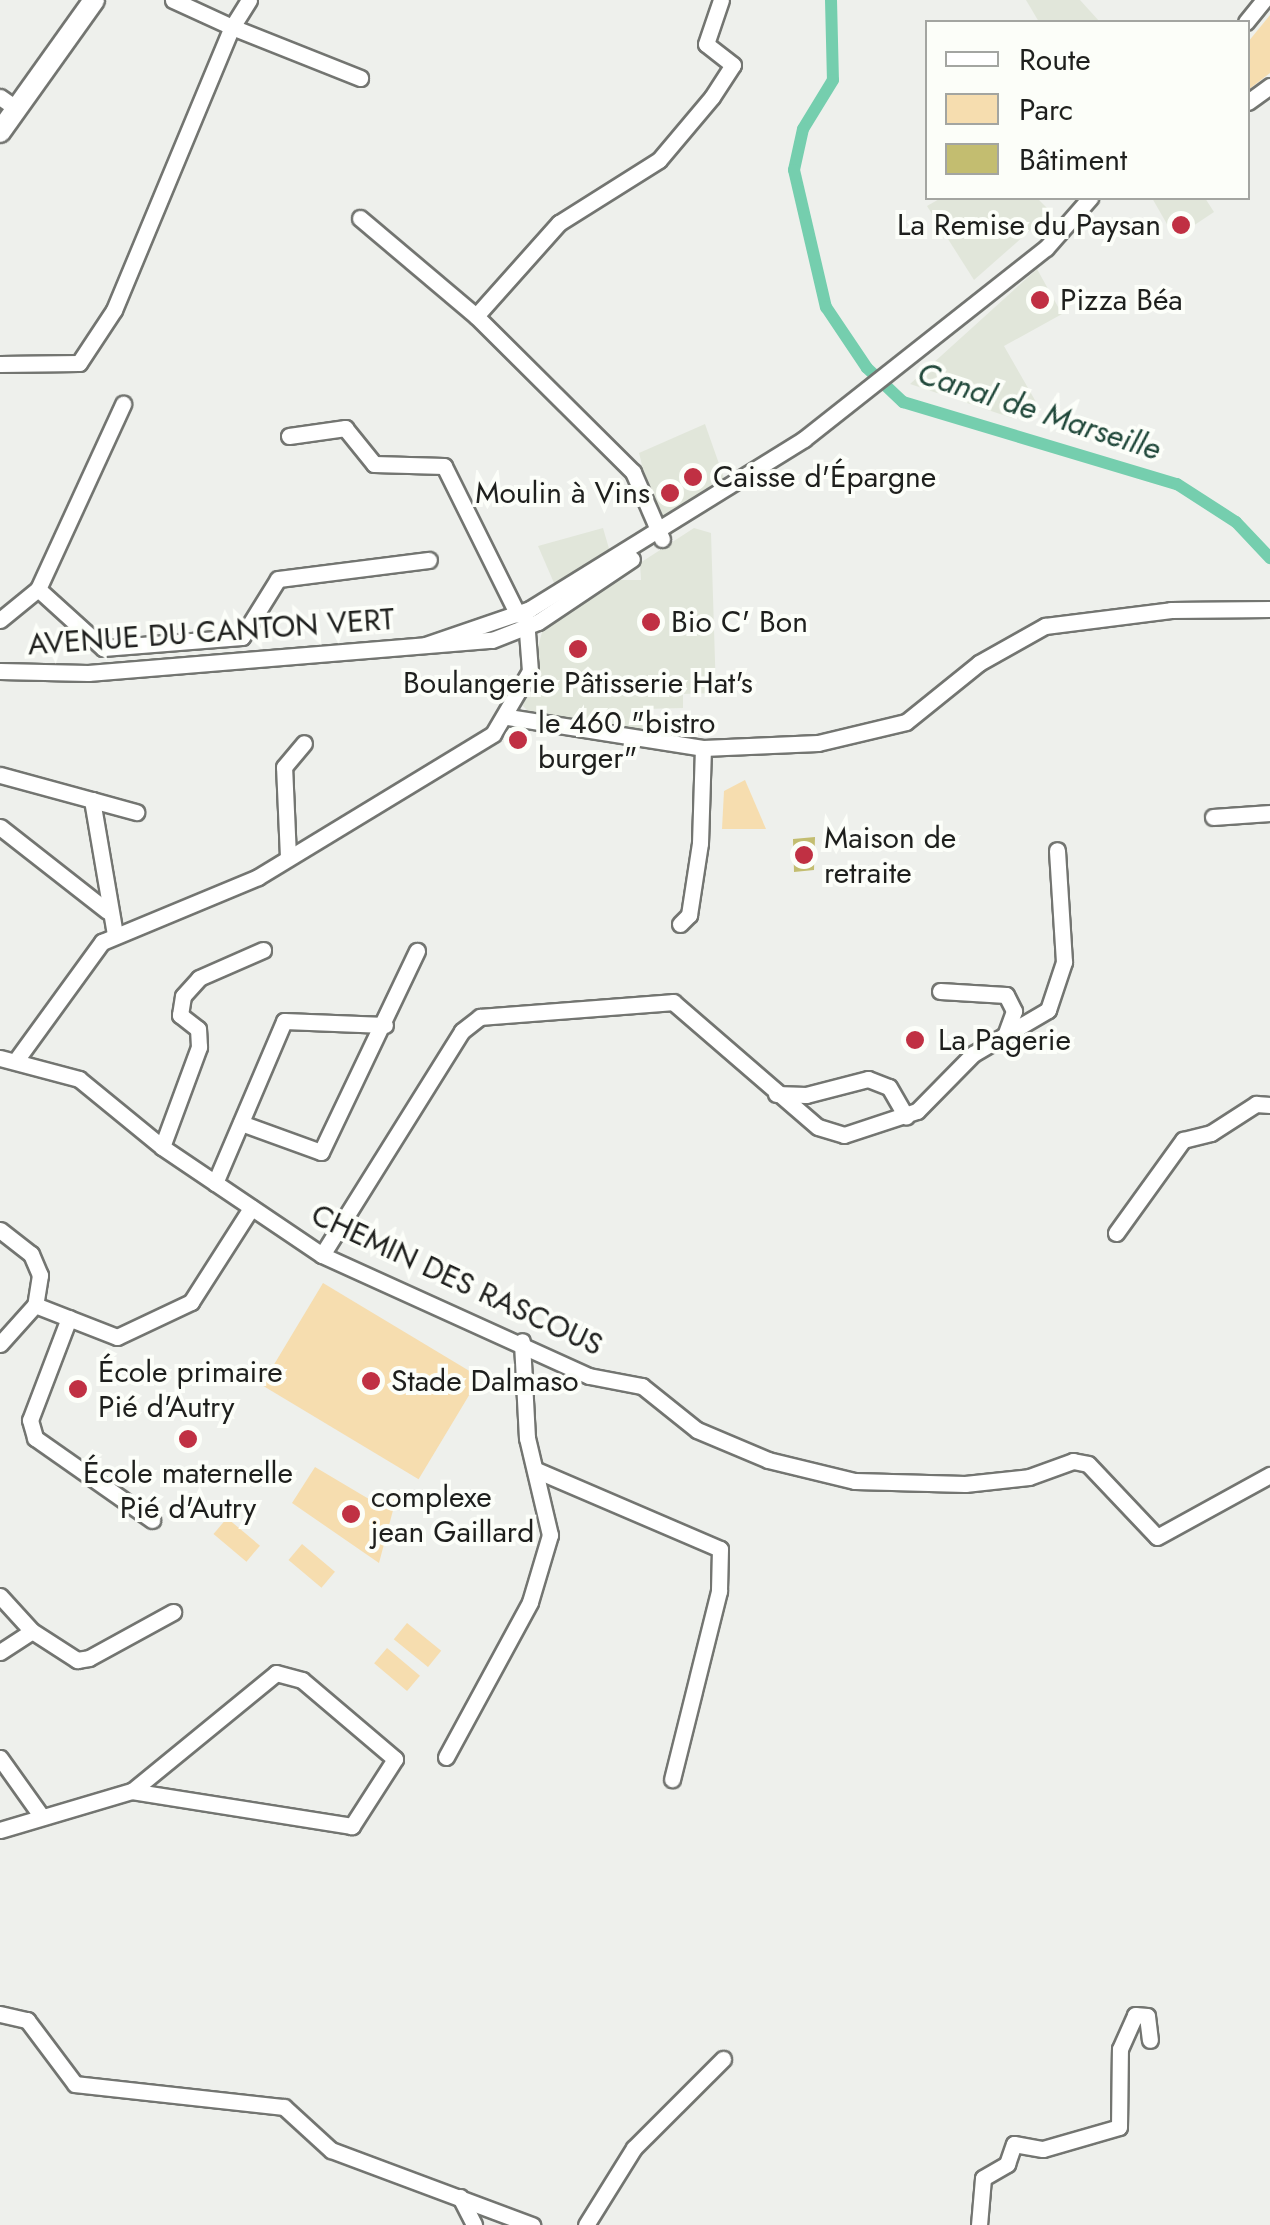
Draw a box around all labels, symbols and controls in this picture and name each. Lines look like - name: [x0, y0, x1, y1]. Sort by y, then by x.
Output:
- legend: [925, 20, 1250, 200]
- text: Route: [1019, 38, 1091, 81]
- text: Parc: [1019, 88, 1073, 131]
- text: Bâtiment: [1019, 138, 1127, 181]
- place label: La Remise du Paysan: [897, 207, 1161, 243]
- marker: La Remise du Paysan: [1170, 214, 1192, 236]
- place label: Pizza Béa: [1060, 282, 1183, 318]
- marker: Pizza Béa: [1029, 289, 1051, 311]
- water label: Canal de Marseille: [913, 354, 1165, 468]
- place label: Caisse d'Épargne: [713, 459, 936, 495]
- marker: Caisse d'Épargne: [682, 466, 704, 488]
- place label: Moulin à Vins: [475, 475, 650, 511]
- marker: Moulin à Vins: [659, 482, 681, 504]
- street label: AVENUE DU CANTON VERT: [26, 601, 396, 663]
- place label: Bio C' Bon: [671, 604, 808, 640]
- marker: Bio C' Bon: [640, 611, 662, 633]
- marker: Boulangerie Pâtisserie Hat's: [567, 638, 589, 660]
- place label: Boulangerie Pâtisserie Hat's: [403, 665, 753, 701]
- place label: le 460 "bistro burger": [538, 705, 715, 776]
- marker: le 460 "bistro burger": [507, 729, 529, 751]
- place label: Maison de retraite: [824, 820, 956, 890]
- marker: Maison de retraite: [793, 844, 815, 866]
- place label: La Pagerie: [938, 1022, 1071, 1058]
- marker: La Pagerie: [902, 1027, 928, 1053]
- street label: CHEMIN DES RASCOUS: [306, 1197, 608, 1363]
- place label: École primaire Pié d'Autry: [98, 1354, 283, 1424]
- place label: Stade Dalmaso: [391, 1363, 579, 1399]
- marker: Stade Dalmaso: [360, 1370, 382, 1392]
- marker: École primaire Pié d'Autry: [67, 1378, 89, 1400]
- marker: École maternelle Pié d'Autry: [177, 1428, 199, 1450]
- place label: École maternelle Pié d'Autry: [83, 1455, 293, 1526]
- place label: complexe jean Gaillard: [371, 1479, 534, 1550]
- marker: complexe jean Gaillard: [340, 1503, 362, 1525]

